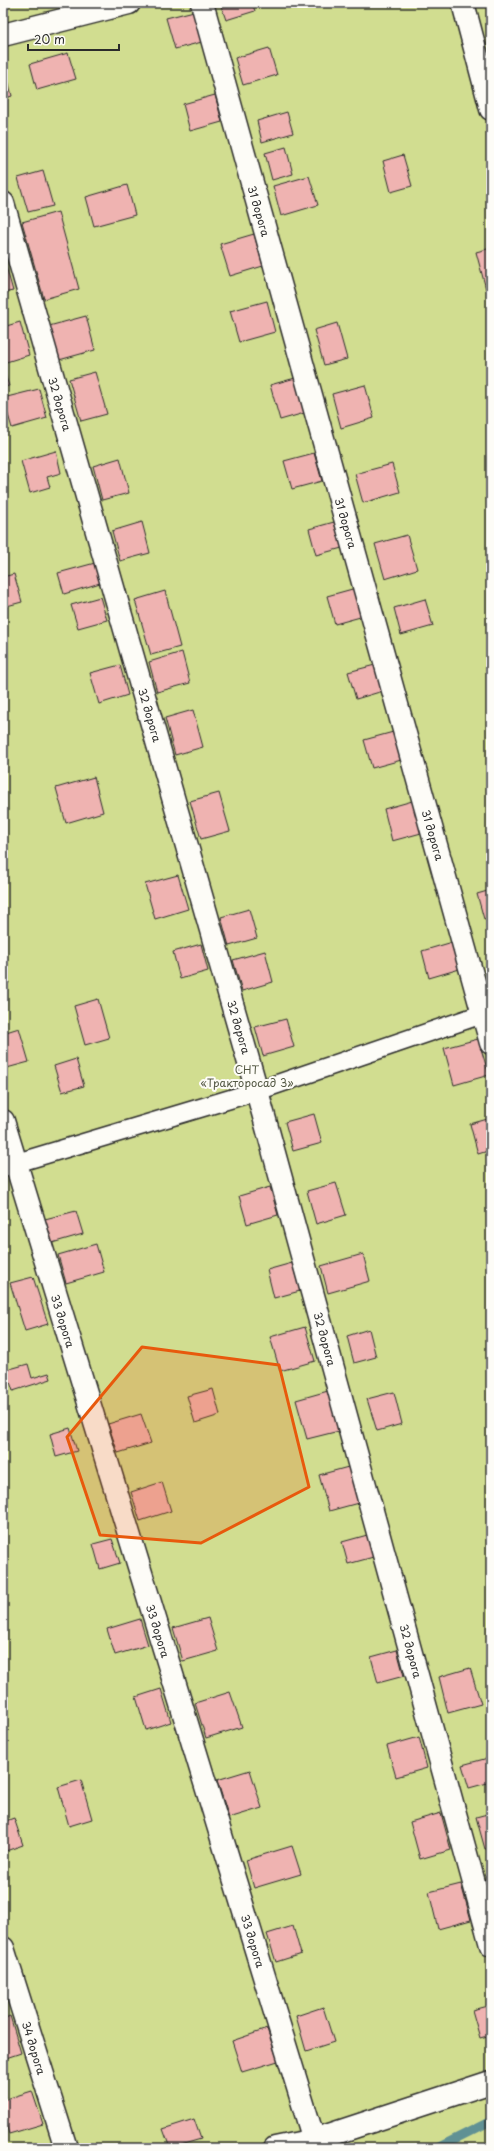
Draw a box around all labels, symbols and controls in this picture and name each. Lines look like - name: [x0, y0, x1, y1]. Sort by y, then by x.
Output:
- scale bar: [28, 26, 119, 52]
- text: 20 m: [34, 30, 65, 48]
- street label: 31 дорога: [244, 184, 274, 238]
- street label: 32 дорога: [44, 375, 76, 433]
- street label: 31 дорога: [331, 496, 361, 550]
- street label: 32 дорога: [134, 686, 166, 744]
- street label: 31 дорога: [418, 808, 448, 862]
- street label: 32 дорога: [223, 998, 255, 1056]
- park label: СНТ «Тракторосад 3»: [201, 1061, 293, 1091]
- street label: 33 дорога: [47, 1292, 79, 1350]
- street label: 32 дорога: [310, 1310, 340, 1368]
- street label: 33 дорога: [142, 1602, 174, 1660]
- street label: 32 дорога: [396, 1622, 426, 1680]
- street label: 33 дорога: [237, 1912, 269, 1970]
- street label: 34 дорога: [18, 2019, 50, 2077]

